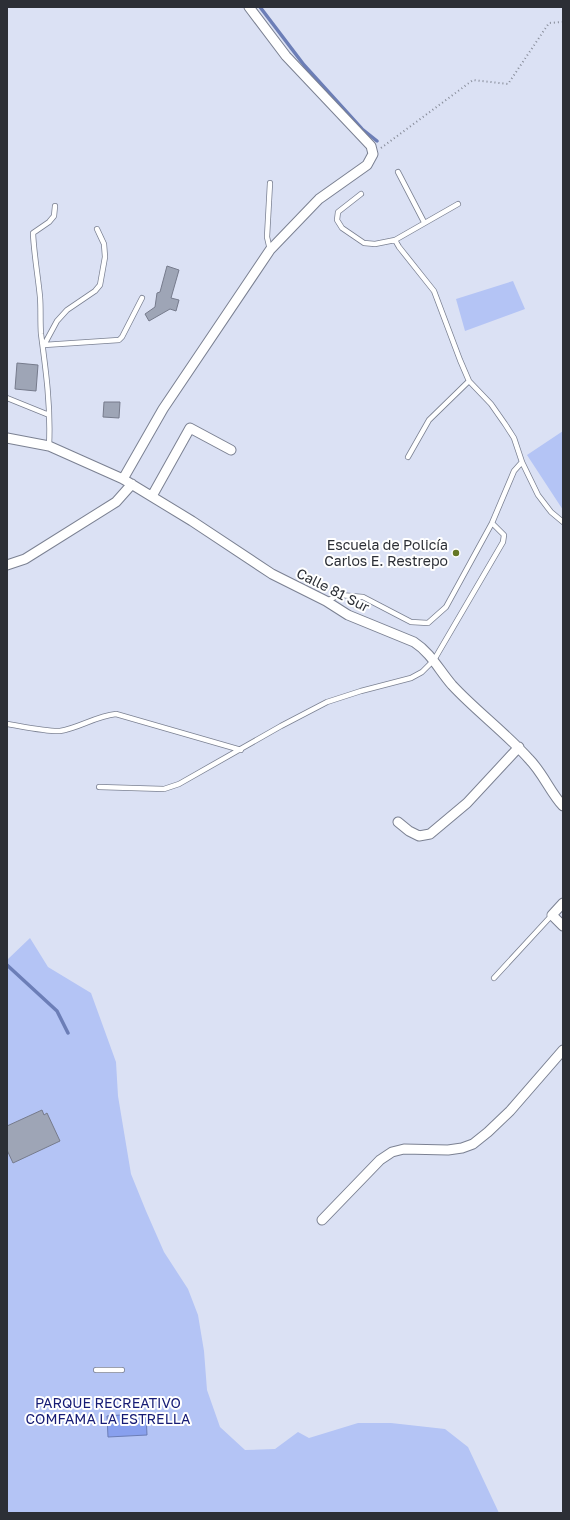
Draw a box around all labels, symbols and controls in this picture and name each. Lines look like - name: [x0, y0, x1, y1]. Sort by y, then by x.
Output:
- place label: Escuela de Policía Carlos E. Restrepo: [324, 536, 448, 569]
- marker: Escuela de Policía Carlos E. Restrepo: [451, 548, 461, 558]
- street label: Calle 81 Sur: [294, 564, 373, 615]
- park label: PARQUE RECREATIVO COMFAMA LA ESTRELLA: [26, 1394, 191, 1427]

